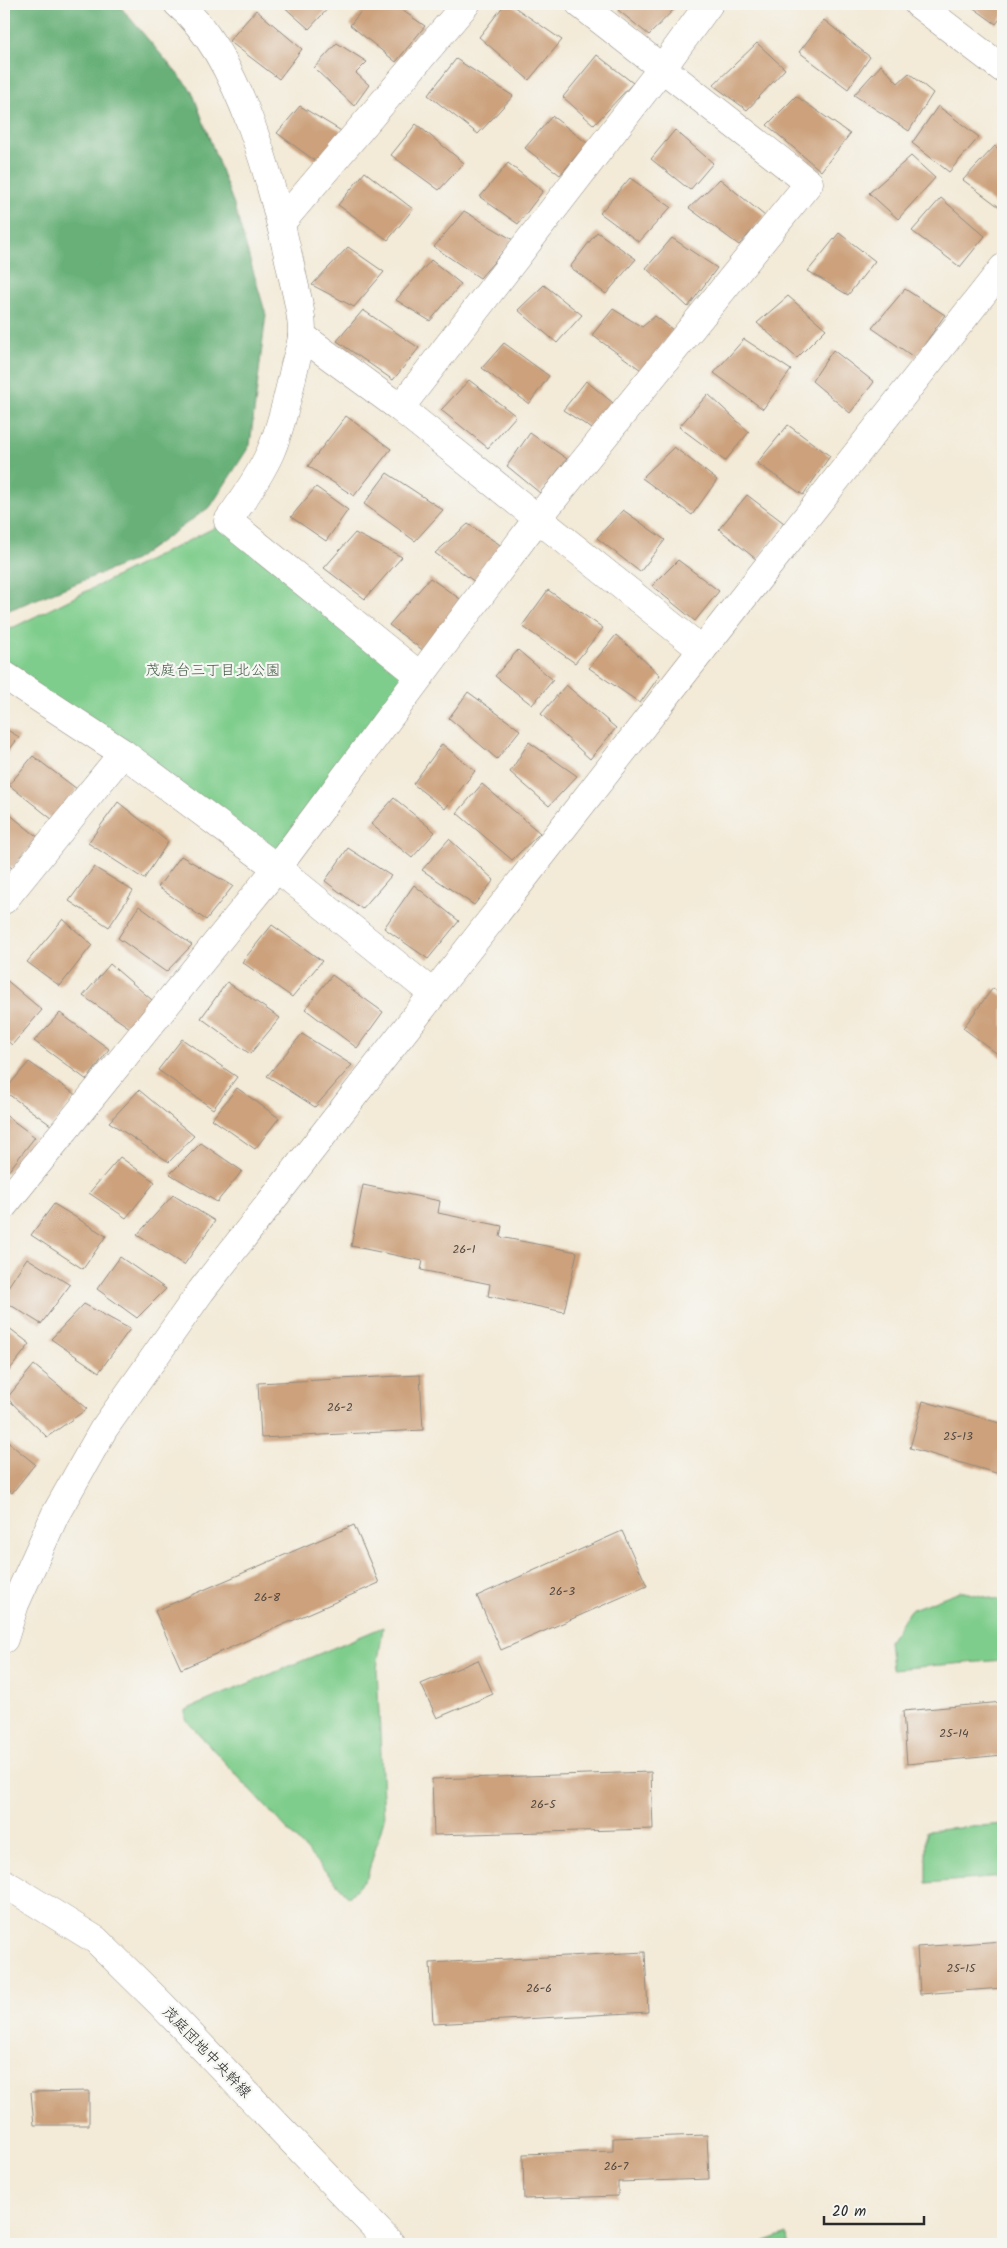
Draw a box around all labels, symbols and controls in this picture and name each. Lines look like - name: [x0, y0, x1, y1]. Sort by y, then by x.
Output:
- park label: 茂庭台三丁目北公園: [145, 659, 281, 683]
- house number: 26-1: [453, 1240, 476, 1259]
- house number: 26-2: [327, 1398, 353, 1417]
- house number: 25-13: [943, 1427, 973, 1446]
- house number: 26-3: [549, 1582, 575, 1601]
- house number: 26-8: [254, 1588, 281, 1607]
- house number: 25-14: [939, 1724, 969, 1743]
- house number: 26-5: [530, 1795, 557, 1814]
- house number: 25-15: [946, 1959, 977, 1978]
- house number: 26-6: [526, 1979, 552, 1998]
- street label: 茂庭団地中央幹線: [156, 2001, 257, 2104]
- house number: 26-7: [604, 2157, 629, 2176]
- scale bar: [824, 2193, 924, 2225]
- text: 20 m: [832, 2200, 866, 2224]

